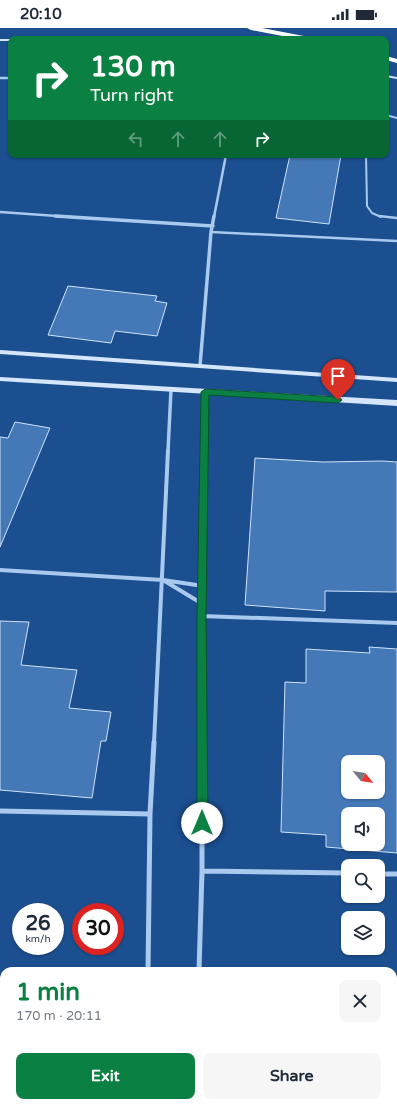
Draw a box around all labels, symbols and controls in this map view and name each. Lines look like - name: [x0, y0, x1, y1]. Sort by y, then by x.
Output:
- text: 20:10: [20, 5, 62, 23]
- text: 130 m: [90, 50, 176, 84]
- icon: right: [24, 52, 76, 104]
- text: Turn right: [90, 84, 174, 106]
- icon: left: [125, 128, 147, 150]
- icon: ahead: [167, 128, 189, 150]
- icon: ahead: [209, 128, 231, 150]
- icon: right: [251, 128, 273, 150]
- pin: [321, 359, 355, 400]
- icon: arrive: [327, 365, 349, 387]
- north arrow: [341, 755, 385, 799]
- map controls: [341, 755, 385, 955]
- position arrow: [181, 802, 223, 844]
- button: sound: [341, 807, 385, 851]
- button: search: [341, 859, 385, 903]
- speed limit sign: 30: [72, 903, 124, 955]
- button: layers: [341, 911, 385, 955]
- text: 26: [25, 912, 51, 936]
- text: km/h: [25, 933, 51, 945]
- text: 1 min: [16, 978, 80, 1007]
- button: close: [339, 980, 381, 1022]
- text: 170 m · 20:11: [16, 1008, 102, 1024]
- button: Exit: [16, 1053, 195, 1099]
- button: Share: [203, 1053, 381, 1099]

